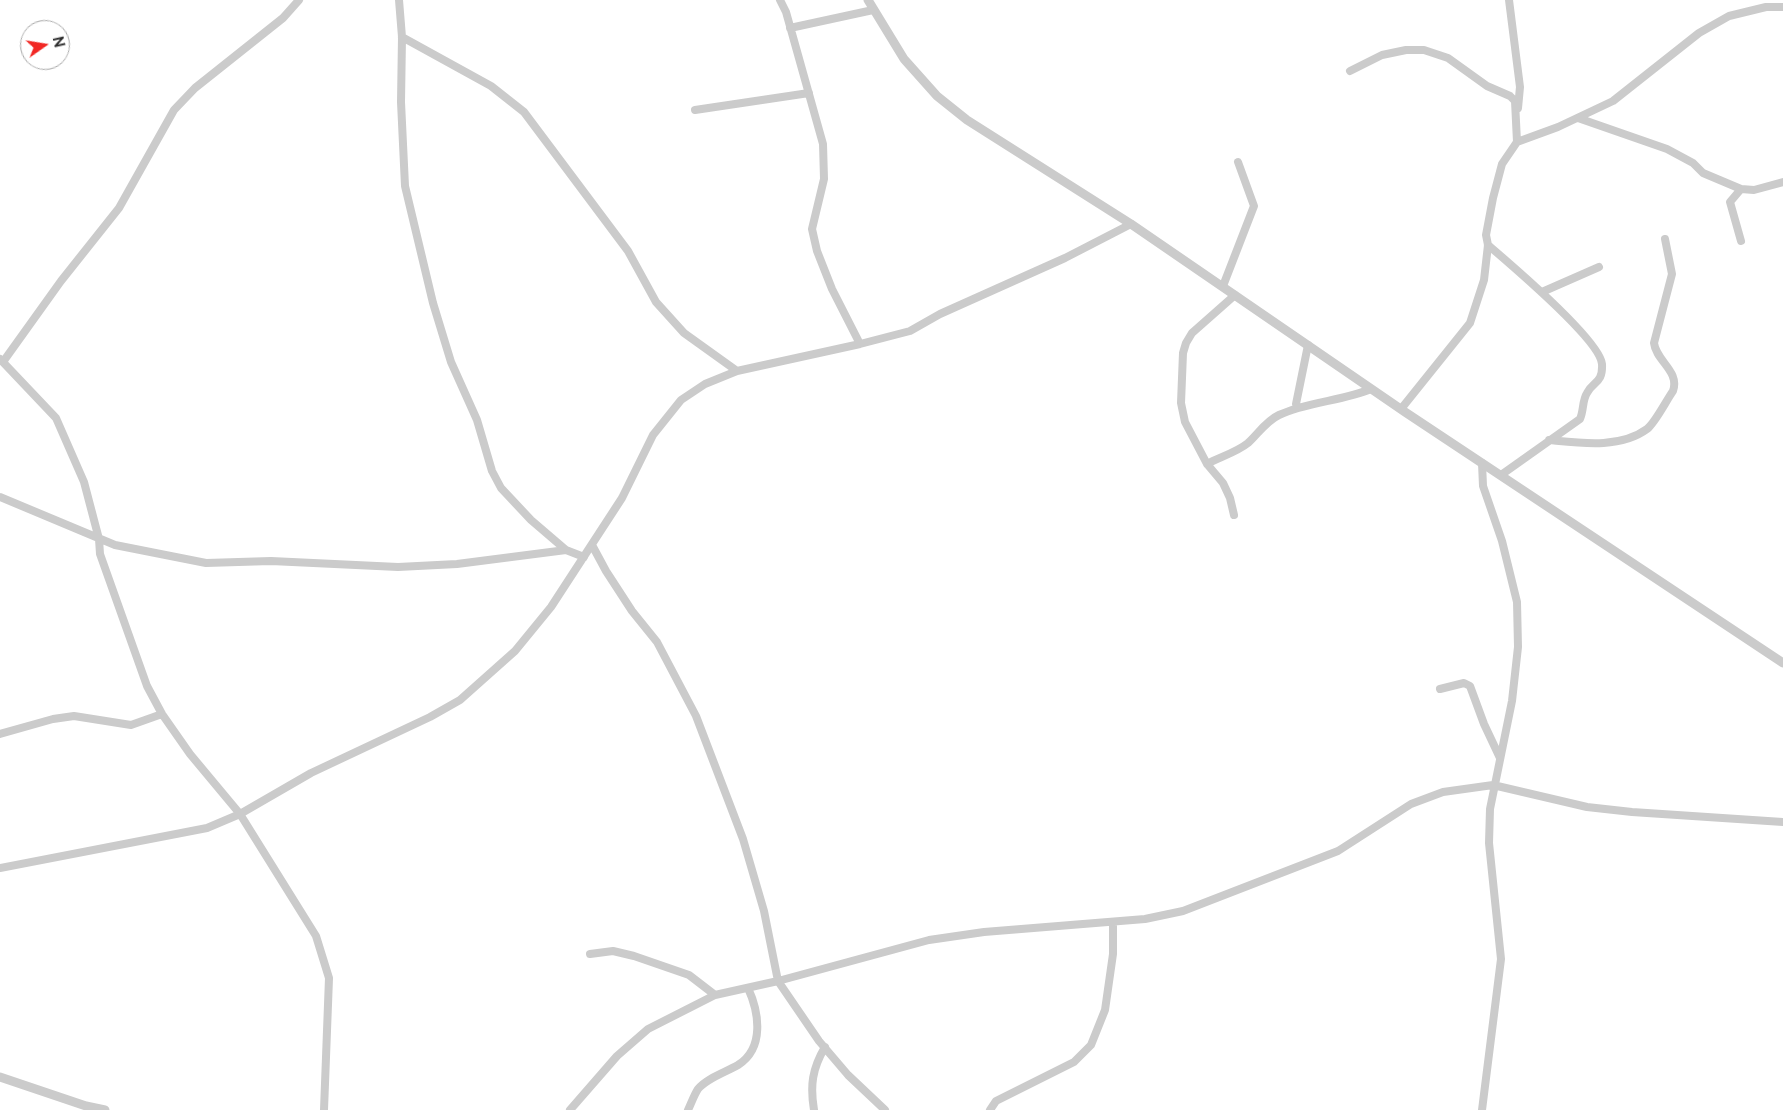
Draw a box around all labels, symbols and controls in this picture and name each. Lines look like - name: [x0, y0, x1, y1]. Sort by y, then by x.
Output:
- north arrow: [20, 20, 70, 70]
- text: N: [50, 35, 68, 49]

